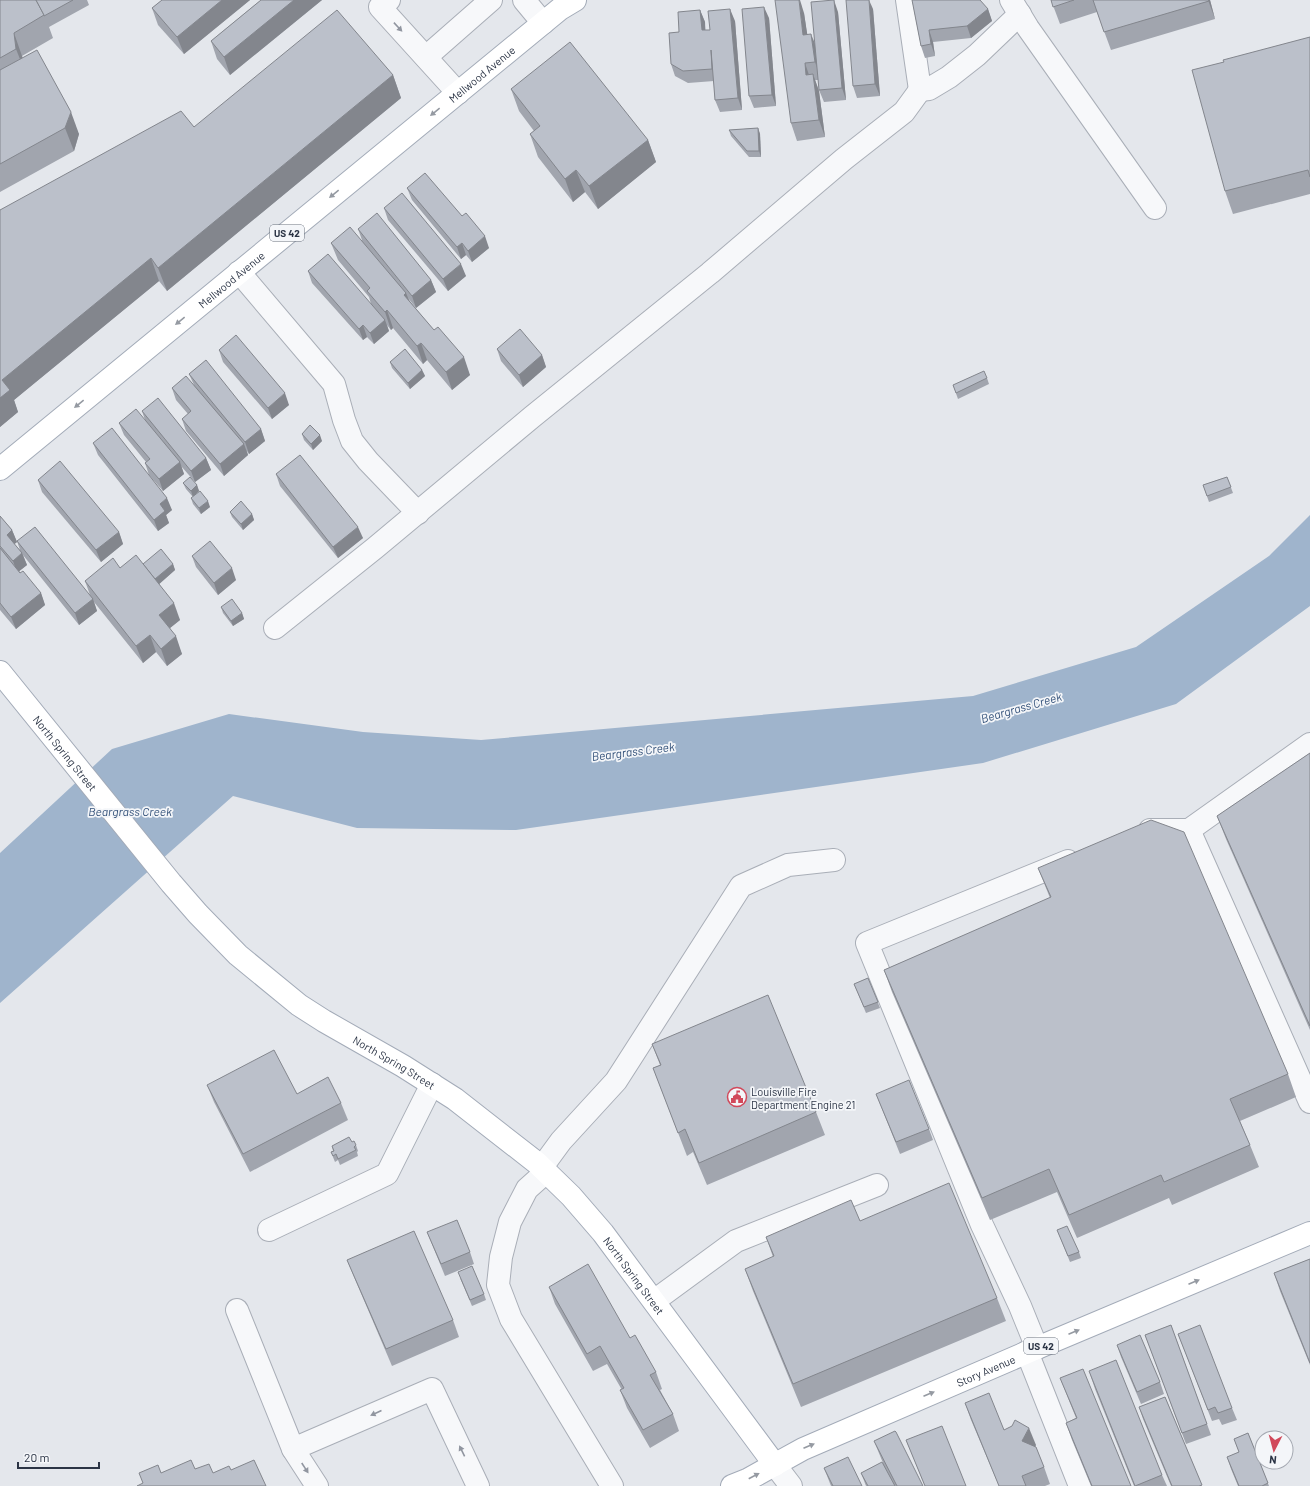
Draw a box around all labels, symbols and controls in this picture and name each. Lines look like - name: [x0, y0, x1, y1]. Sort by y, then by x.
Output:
- one-way arrow: [394, 22, 403, 32]
- street label: Mellwood Avenue: [446, 42, 517, 105]
- one-way arrow: [429, 107, 440, 116]
- one-way arrow: [329, 190, 340, 199]
- road number: US 42: [270, 225, 304, 241]
- street label: Mellwood Avenue: [195, 248, 267, 310]
- one-way arrow: [174, 317, 185, 325]
- one-way arrow: [74, 399, 85, 408]
- water label: Beargrass Creek: [979, 689, 1063, 725]
- street label: North Spring Street: [31, 712, 100, 793]
- water label: Beargrass Creek: [591, 739, 675, 763]
- water label: Beargrass Creek: [88, 804, 172, 818]
- street label: North Spring Street: [351, 1033, 438, 1091]
- place label: Louisville Fire Department Engine 21: [751, 1085, 855, 1111]
- public building icon: Louisville Fire Department Engine 21: [726, 1086, 748, 1108]
- street label: North Spring Street: [601, 1234, 667, 1317]
- one-way arrow: [1188, 1279, 1199, 1285]
- one-way arrow: [1068, 1329, 1080, 1335]
- road number: US 42: [1024, 1338, 1058, 1354]
- street label: Story Avenue: [954, 1352, 1017, 1389]
- one-way arrow: [923, 1391, 935, 1397]
- one-way arrow: [370, 1410, 381, 1416]
- north arrow: [1254, 1430, 1294, 1470]
- one-way arrow: [804, 1443, 815, 1449]
- scale bar: [18, 1444, 99, 1470]
- one-way arrow: [458, 1445, 465, 1457]
- text: 20 m: [24, 1450, 50, 1464]
- text: N: [1269, 1454, 1277, 1467]
- one-way arrow: [301, 1462, 309, 1473]
- one-way arrow: [748, 1473, 760, 1479]

